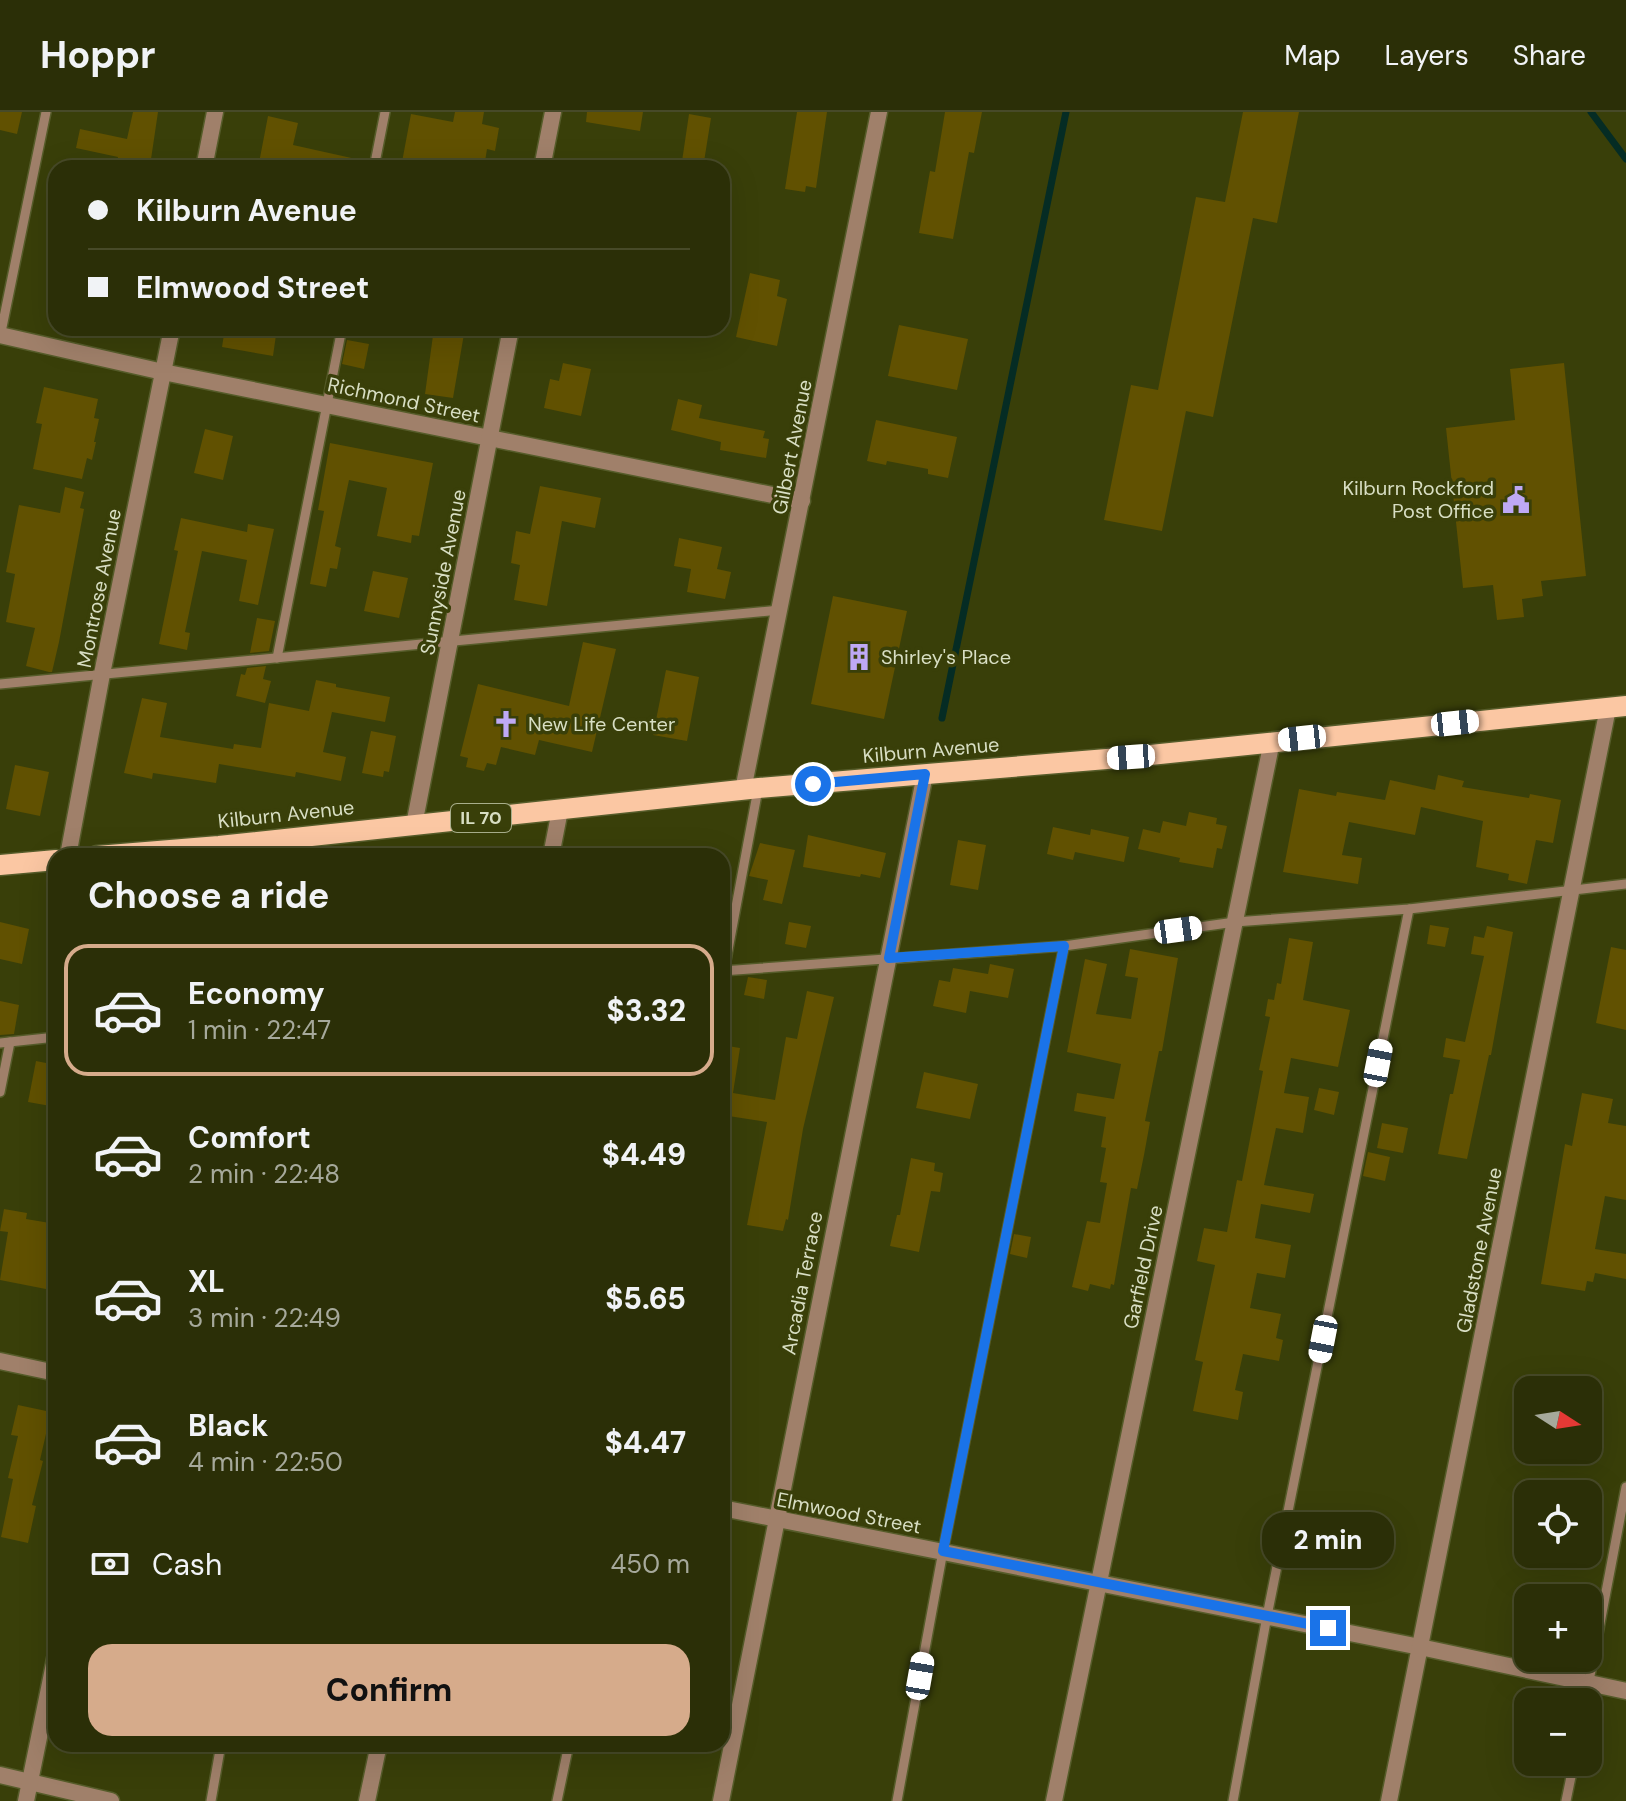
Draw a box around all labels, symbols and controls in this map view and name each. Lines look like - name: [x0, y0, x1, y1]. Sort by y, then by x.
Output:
- text: Hoppr: [40, 30, 156, 80]
- text: Map: [1284, 37, 1341, 74]
- text: Layers: [1385, 37, 1469, 74]
- text: Share: [1513, 37, 1586, 74]
- text: Kilburn Avenue: [136, 191, 357, 230]
- text: Elmwood Street: [136, 268, 369, 307]
- street label: Richmond Street: [325, 371, 483, 429]
- street label: Gilbert Avenue: [766, 377, 818, 517]
- place label: Kilburn Rockford Post Office: [1342, 475, 1494, 524]
- public building icon: Kilburn Rockford Post Office: [1501, 485, 1531, 515]
- street label: Sunnyside Avenue: [414, 487, 472, 657]
- street label: Montrose Avenue: [71, 506, 127, 670]
- building icon: Shirley's Place: [844, 642, 874, 672]
- place label: Shirley's Place: [881, 644, 1011, 670]
- church icon: New Life Center: [491, 709, 521, 739]
- car: [1430, 709, 1480, 737]
- place label: New Life Center: [528, 711, 675, 737]
- car: [1277, 724, 1327, 752]
- street label: Kilburn Avenue: [862, 731, 1000, 769]
- car: [1106, 743, 1156, 771]
- route start: [795, 766, 831, 802]
- street label: Kilburn Avenue: [216, 794, 356, 834]
- road number: IL 70: [451, 804, 511, 832]
- text: Choose a ride: [88, 872, 329, 919]
- car: [1153, 915, 1203, 945]
- icon: car: [92, 974, 164, 1046]
- text: Economy: [188, 974, 325, 1013]
- text: $3.32: [607, 991, 686, 1030]
- text: 1 min · 22:47: [188, 1013, 331, 1047]
- car: [1362, 1037, 1394, 1089]
- icon: car: [92, 1118, 164, 1190]
- text: Comfort: [188, 1118, 311, 1157]
- text: $4.49: [602, 1135, 686, 1174]
- text: 2 min · 22:48: [188, 1157, 340, 1191]
- street label: Gladstone Avenue: [1450, 1165, 1508, 1335]
- street label: Garfield Drive: [1117, 1203, 1169, 1331]
- street label: Arcadia Terrace: [775, 1209, 829, 1357]
- icon: car: [92, 1262, 164, 1334]
- text: XL: [188, 1262, 225, 1301]
- text: $5.65: [605, 1279, 686, 1318]
- text: 3 min · 22:49: [188, 1301, 341, 1335]
- car: [1307, 1313, 1339, 1365]
- north arrow: [1514, 1376, 1602, 1464]
- map controls: [1514, 1376, 1602, 1776]
- icon: car: [92, 1406, 164, 1478]
- text: Black: [188, 1406, 268, 1445]
- text: $4.47: [605, 1423, 686, 1462]
- text: 4 min · 22:50: [188, 1445, 343, 1479]
- button: locate: [1514, 1480, 1602, 1568]
- street label: Elmwood Street: [775, 1486, 924, 1540]
- callout: 2 min: [1262, 1512, 1394, 1568]
- text: 2 min: [1293, 1523, 1363, 1557]
- icon: cash: [88, 1542, 132, 1586]
- text: Cash: [152, 1545, 222, 1584]
- text: 450 m: [610, 1547, 690, 1581]
- button: +: [1514, 1584, 1602, 1672]
- route end: [1310, 1610, 1346, 1646]
- button: Confirm: [88, 1644, 690, 1736]
- car: [904, 1650, 936, 1702]
- button: −: [1514, 1688, 1602, 1776]

